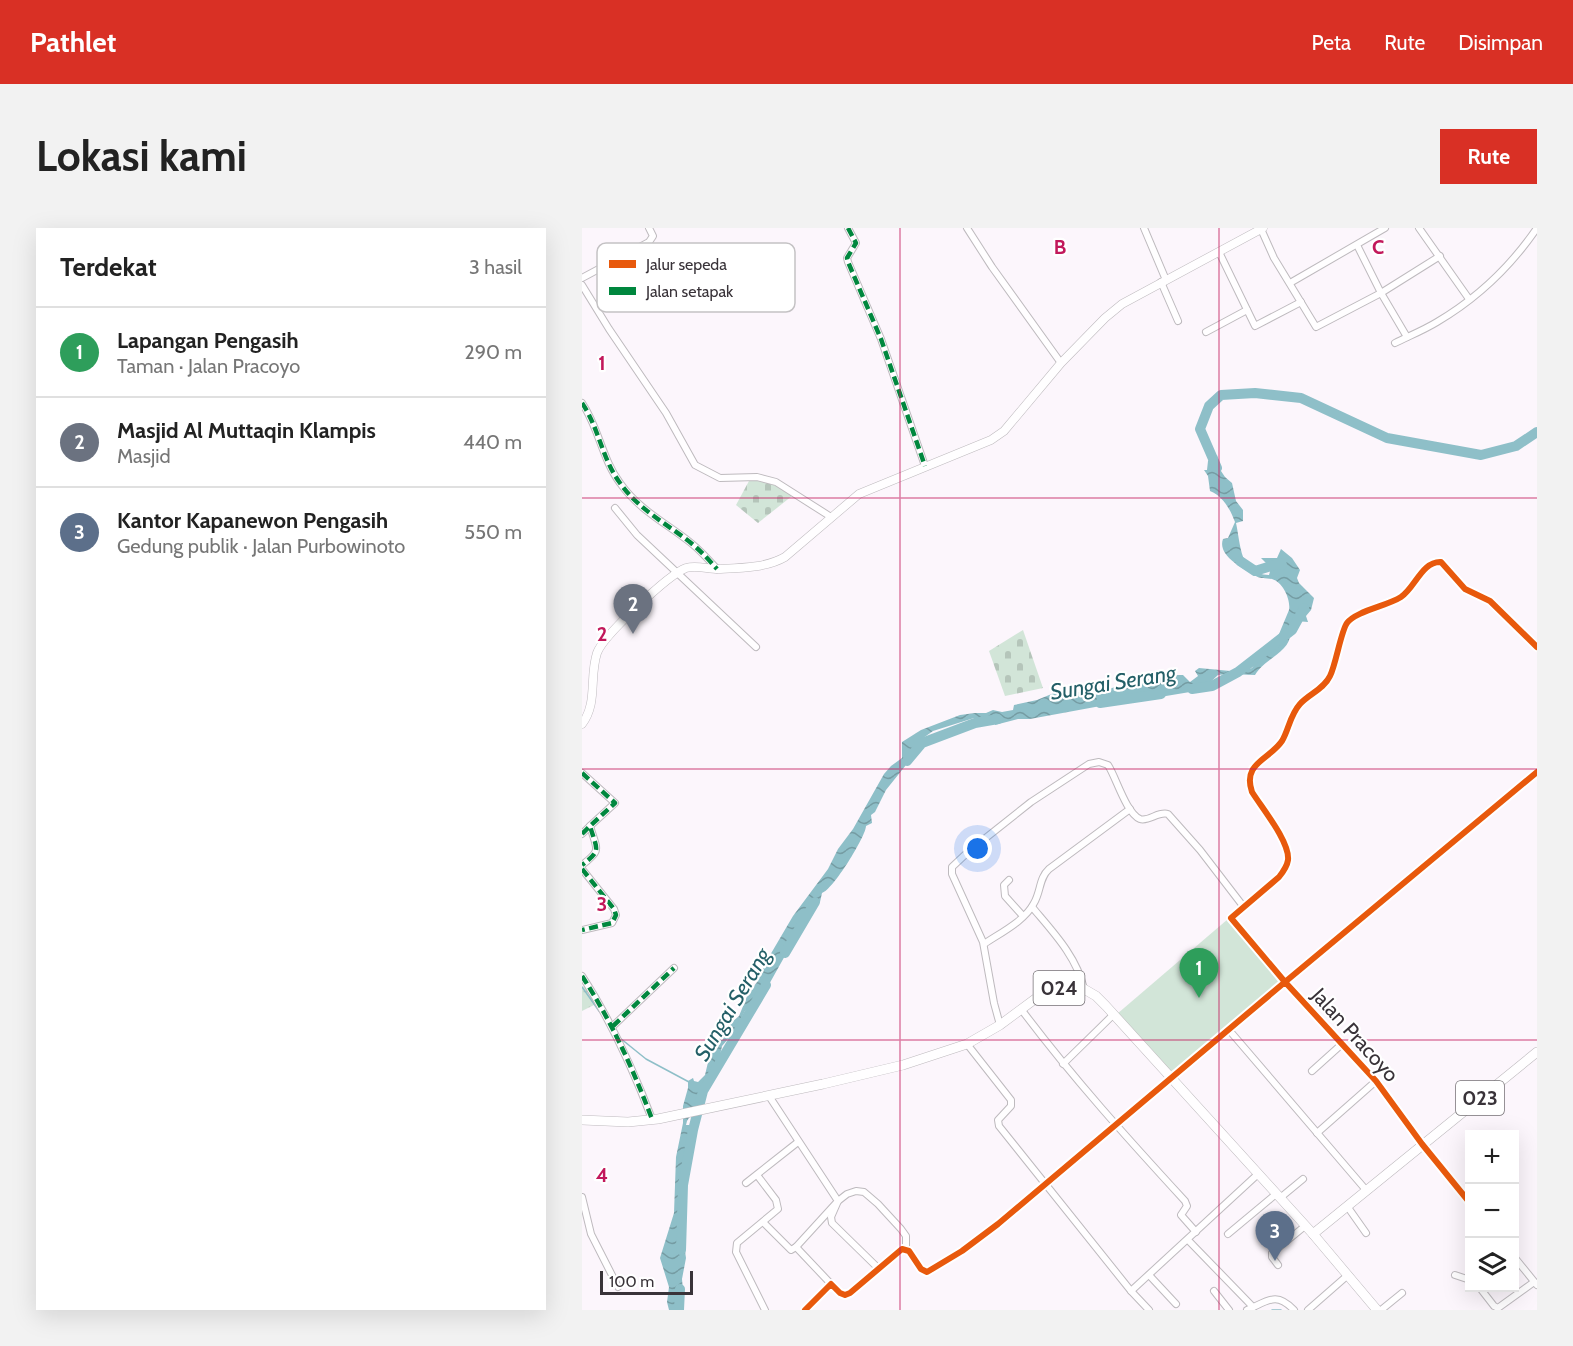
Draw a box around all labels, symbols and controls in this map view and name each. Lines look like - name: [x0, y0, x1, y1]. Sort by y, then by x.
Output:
- text: Pathlet: [30, 25, 116, 59]
- text: Peta: [1312, 30, 1351, 55]
- text: Rute: [1384, 30, 1425, 55]
- text: Disimpan: [1458, 30, 1543, 55]
- button: Rute: [1440, 129, 1537, 184]
- text: Lokasi kami: [36, 130, 247, 182]
- text: B: [1054, 235, 1066, 259]
- text: C: [1372, 235, 1384, 259]
- legend: [597, 243, 795, 312]
- text: Terdekat: [60, 251, 157, 283]
- text: 3 hasil: [469, 255, 522, 279]
- text: Jalur sepeda: [645, 255, 727, 274]
- text: Jalan setapak: [645, 282, 734, 301]
- text: Lapangan Pengasih: [117, 327, 299, 354]
- text: 1: [76, 340, 83, 364]
- text: 290 m: [464, 340, 522, 364]
- text: 1: [598, 351, 606, 375]
- text: Taman · Jalan Pracoyo: [117, 354, 300, 378]
- text: Masjid Al Muttaqin Klampis: [117, 417, 376, 444]
- text: 2: [74, 430, 85, 454]
- text: 440 m: [463, 430, 522, 454]
- text: Masjid: [117, 444, 171, 468]
- text: Kantor Kapanewon Pengasih: [117, 507, 388, 534]
- text: 3: [74, 520, 85, 544]
- text: 550 m: [464, 520, 522, 544]
- text: Gedung publik · Jalan Purbowinoto: [117, 534, 405, 558]
- pin: 2: [614, 584, 652, 634]
- text: 2: [597, 622, 607, 646]
- water label: Sungai Serang: [1048, 659, 1179, 706]
- your location: [963, 834, 992, 863]
- text: 3: [597, 892, 607, 916]
- water label: Sungai Serang: [688, 942, 777, 1066]
- pin: 1: [1180, 948, 1218, 998]
- road number: 024: [1034, 971, 1084, 1005]
- street label: Jalan Pracoyo: [1306, 982, 1404, 1087]
- road number: 023: [1456, 1081, 1504, 1115]
- map controls: [1465, 1130, 1519, 1292]
- button: +: [1465, 1130, 1519, 1184]
- text: 4: [596, 1163, 608, 1187]
- button: −: [1465, 1184, 1519, 1238]
- pin: 3: [1256, 1212, 1294, 1261]
- button: layers: [1465, 1238, 1519, 1292]
- scale bar: [600, 1268, 693, 1296]
- text: 100 m: [609, 1272, 654, 1291]

